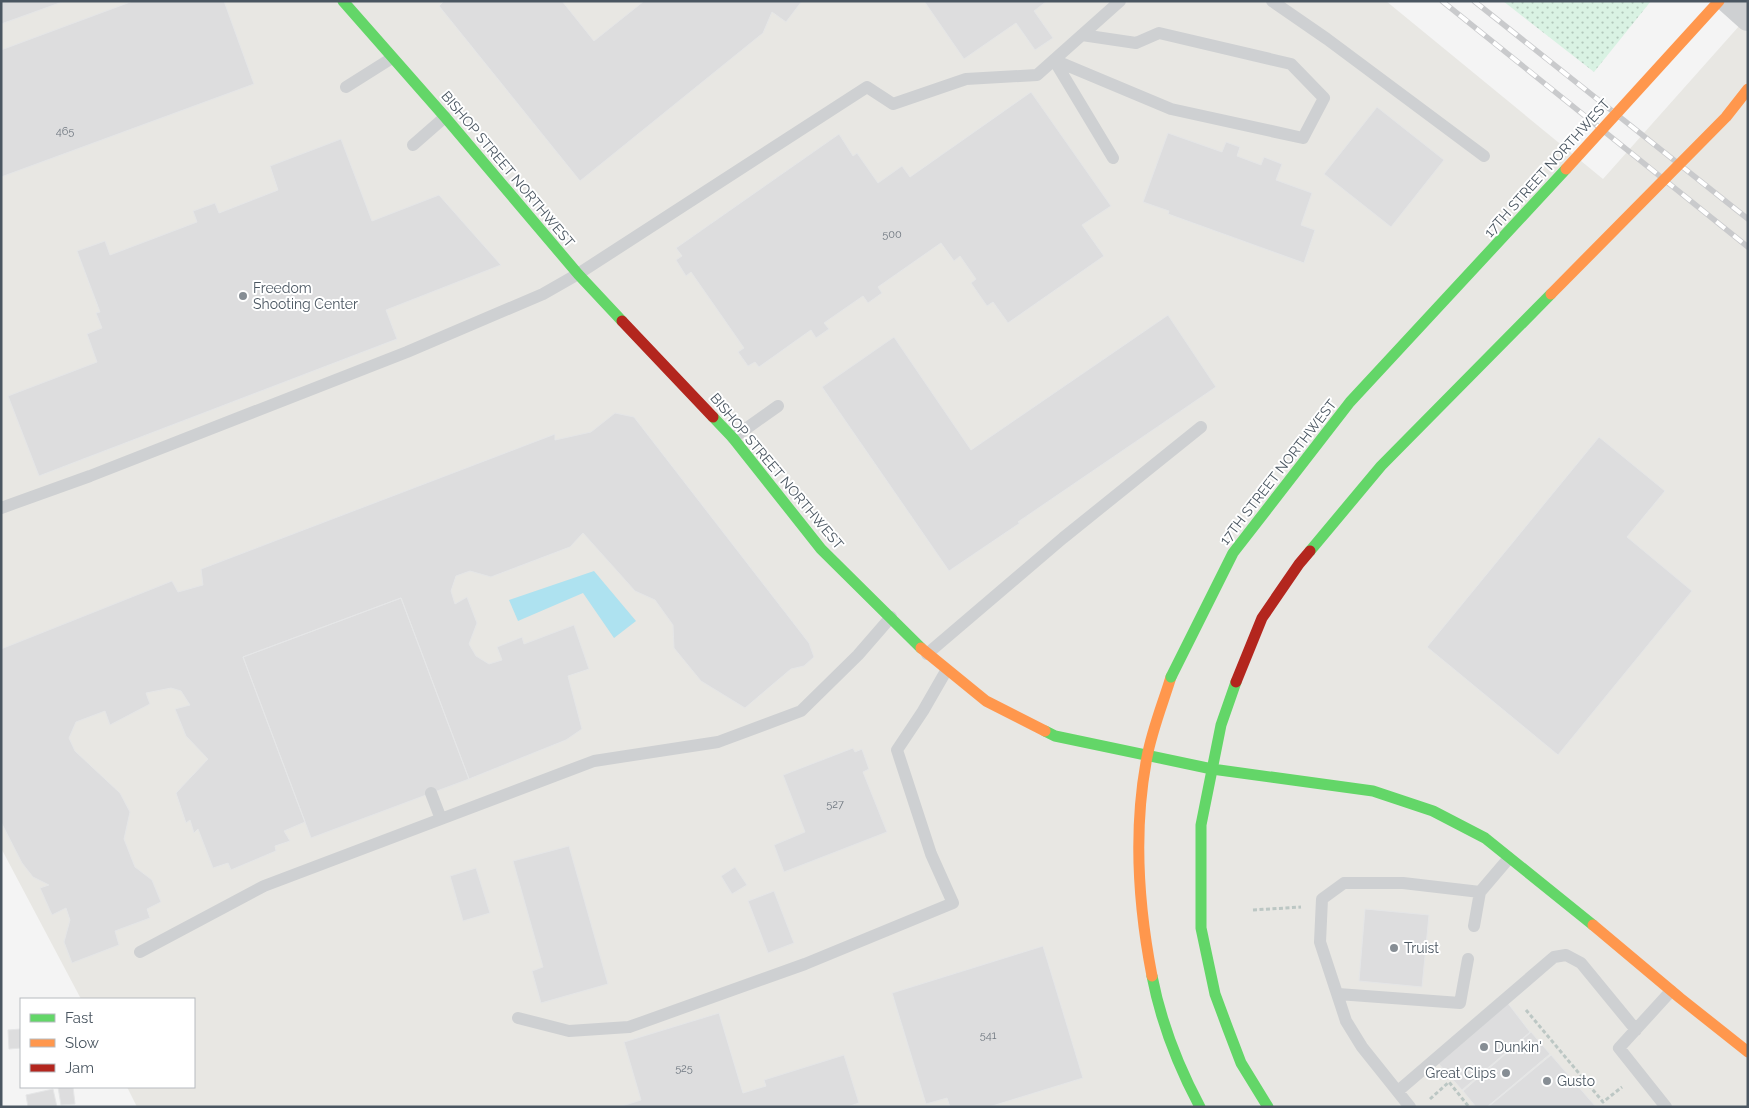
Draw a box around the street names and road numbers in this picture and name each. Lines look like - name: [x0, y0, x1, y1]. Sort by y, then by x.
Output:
- street label: BISHOP STREET NORTHWEST: [438, 88, 578, 250]
- street label: 17TH STREET NORTHWEST: [1481, 95, 1613, 240]
- street label: BISHOP STREET NORTHWEST: [707, 390, 847, 552]
- street label: 17TH STREET NORTHWEST: [1216, 396, 1340, 548]

